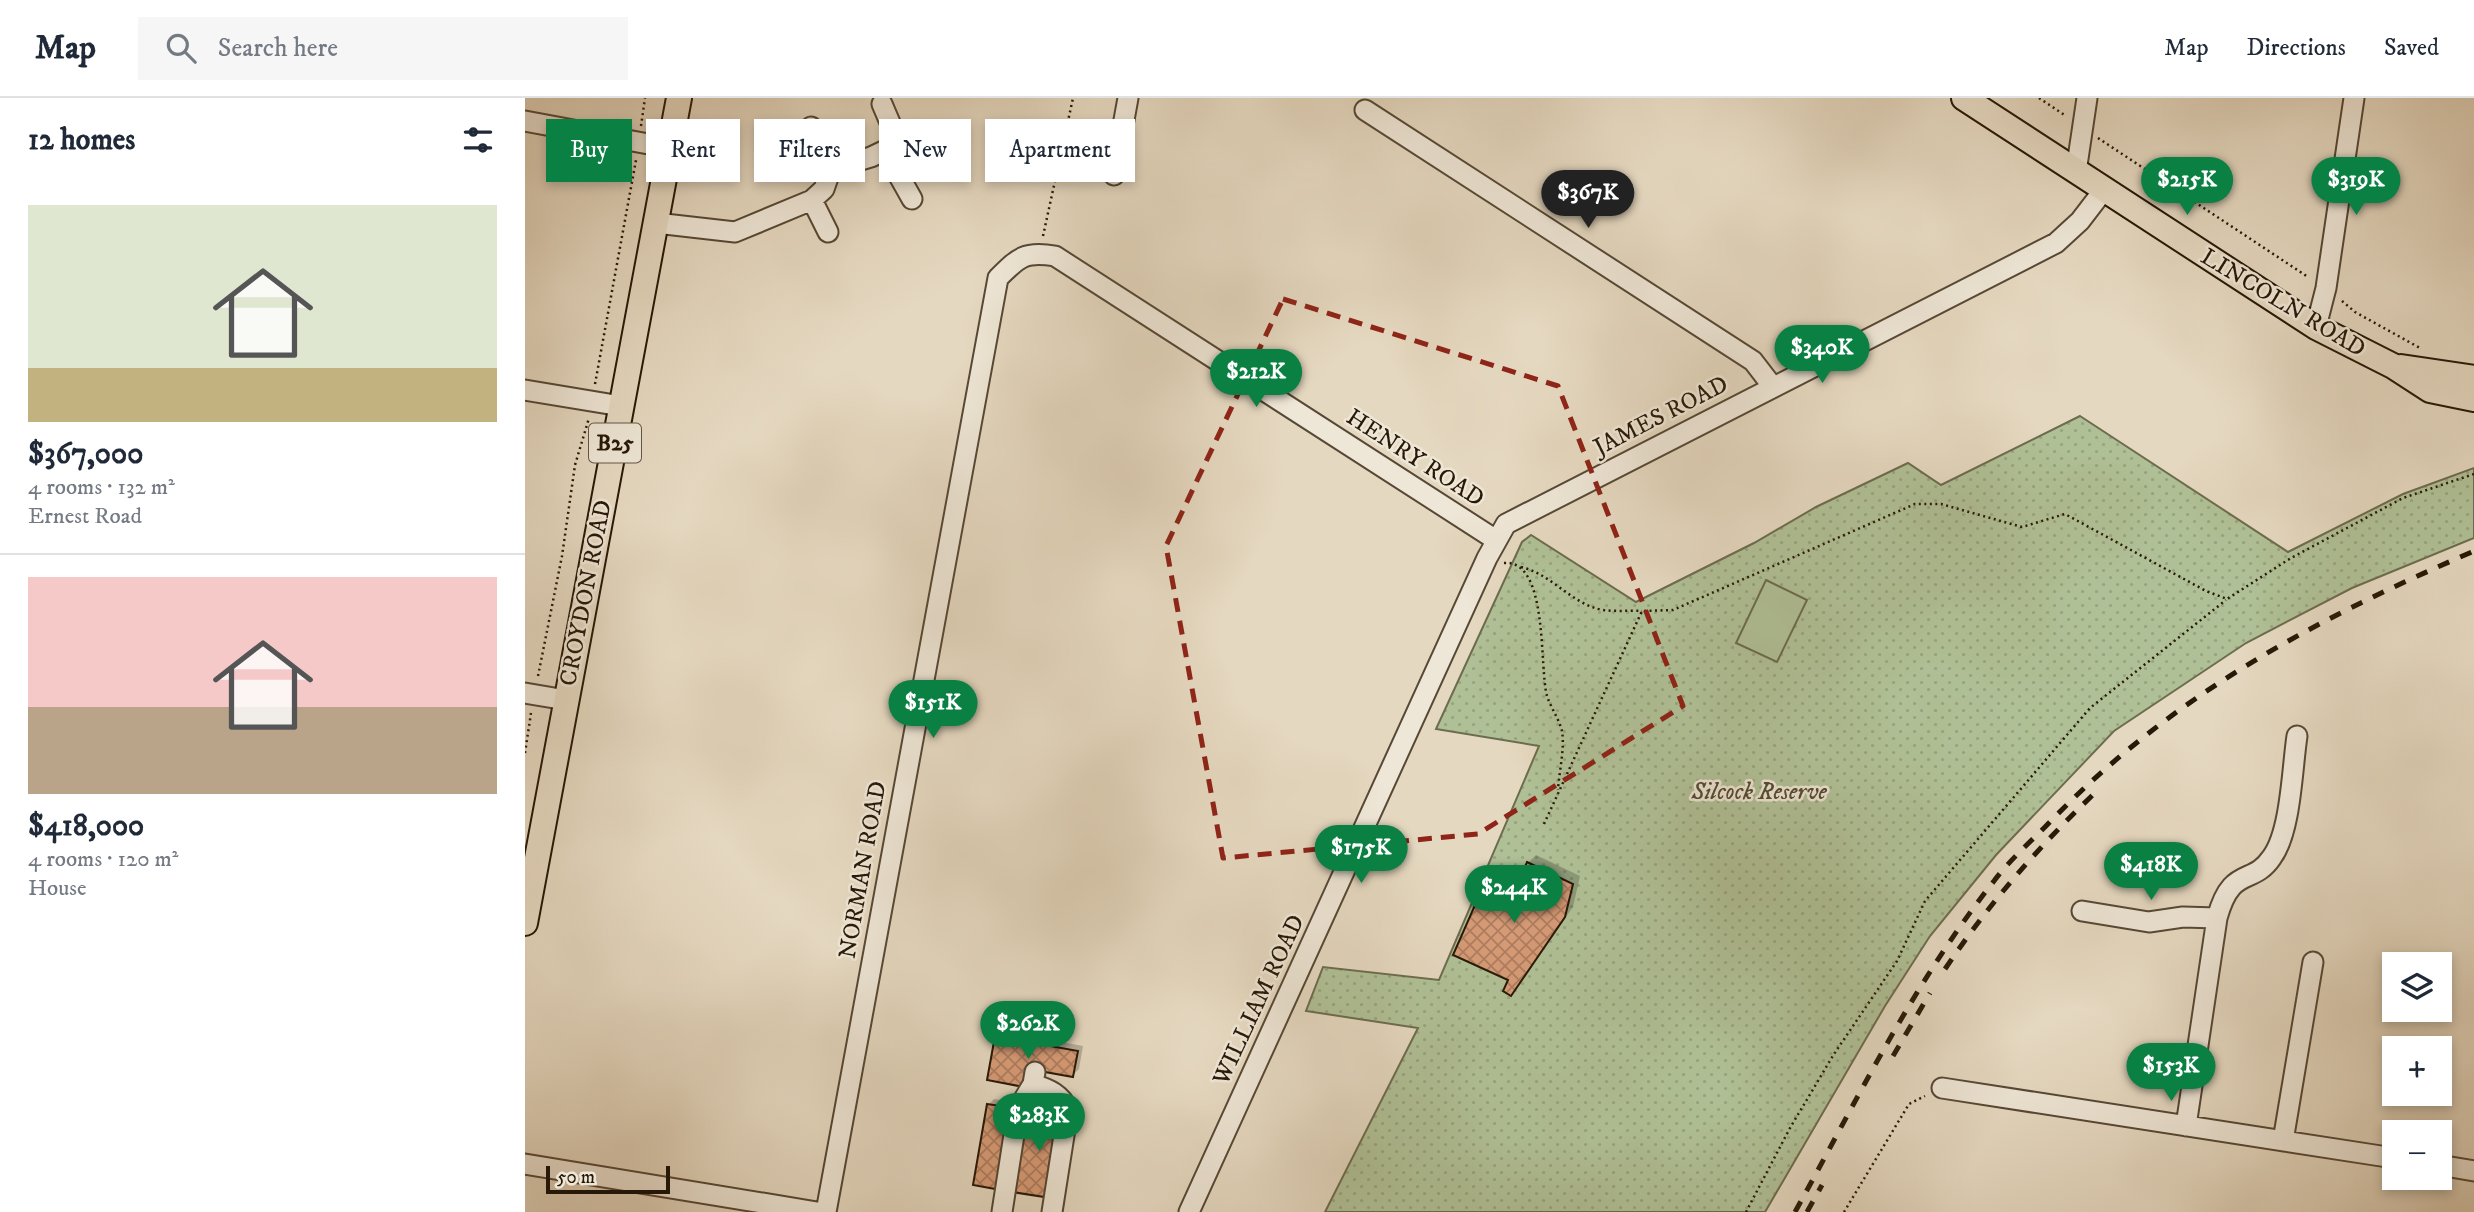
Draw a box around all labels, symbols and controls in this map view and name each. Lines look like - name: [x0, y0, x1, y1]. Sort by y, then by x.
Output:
- search box: [138, 17, 628, 80]
- text: Map: [35, 28, 96, 69]
- icon: search: [162, 29, 200, 67]
- text: Search here: [218, 32, 338, 65]
- text: Map: [2164, 33, 2209, 63]
- text: Directions: [2247, 33, 2346, 63]
- text: Saved: [2384, 33, 2439, 63]
- chip: Buy: [546, 119, 632, 182]
- chip: Rent: [646, 119, 740, 182]
- chip: Filters: [754, 119, 865, 182]
- chip: New: [879, 119, 971, 182]
- chip: Apartment: [985, 119, 1135, 182]
- icon: filters: [459, 121, 497, 159]
- text: 12 homes: [28, 122, 135, 159]
- pin: $215K: [2138, 158, 2236, 217]
- pin: $319K: [2307, 158, 2405, 217]
- text: $215K: [2157, 165, 2217, 194]
- text: $319K: [2327, 165, 2385, 194]
- pin: $367K: [1539, 170, 1637, 230]
- text: $367K: [1557, 178, 1619, 207]
- street label: LINCOLN ROAD: [2195, 242, 2371, 364]
- icon: home: [200, 250, 326, 376]
- pin: $340K: [1773, 326, 1871, 385]
- text: $340K: [1791, 333, 1853, 362]
- pin: $212K: [1207, 350, 1305, 409]
- text: $212K: [1226, 357, 1286, 386]
- street label: JAMES ROAD: [1587, 369, 1733, 464]
- street label: HENRY ROAD: [1340, 402, 1490, 514]
- road number: B25: [589, 424, 641, 462]
- text: $367,000: [28, 436, 143, 473]
- text: 4 rooms · 132 m²: [28, 473, 175, 502]
- street label: CROYDON ROAD: [553, 497, 619, 689]
- text: Ernest Road: [28, 502, 142, 531]
- icon: home: [200, 622, 326, 748]
- pin: $151K: [884, 680, 982, 740]
- text: $151K: [905, 688, 961, 717]
- park label: Silcock Reserve: [1690, 777, 1827, 807]
- street label: NORMAN ROAD: [833, 779, 893, 961]
- text: $418,000: [28, 808, 144, 845]
- pin: $175K: [1312, 826, 1410, 885]
- text: $175K: [1331, 833, 1391, 862]
- pin: $418K: [2102, 842, 2200, 902]
- text: 4 rooms · 120 m²: [28, 845, 179, 874]
- text: $418K: [2120, 850, 2182, 879]
- pin: $244K: [1465, 866, 1563, 925]
- text: $244K: [1481, 873, 1547, 902]
- text: House: [28, 874, 86, 903]
- street label: WILLIAM ROAD: [1206, 910, 1312, 1091]
- map controls: [2382, 952, 2452, 1190]
- button: layers: [2382, 952, 2452, 1022]
- pin: $262K: [979, 1002, 1077, 1061]
- text: $262K: [996, 1009, 1060, 1038]
- button: +: [2382, 1036, 2452, 1106]
- pin: $153K: [2122, 1044, 2220, 1103]
- text: $153K: [2142, 1051, 2200, 1080]
- pin: $283K: [990, 1094, 1088, 1153]
- text: $283K: [1009, 1101, 1069, 1130]
- button: −: [2382, 1120, 2452, 1190]
- scale bar: [546, 1163, 670, 1195]
- text: 50 m: [557, 1166, 595, 1189]

